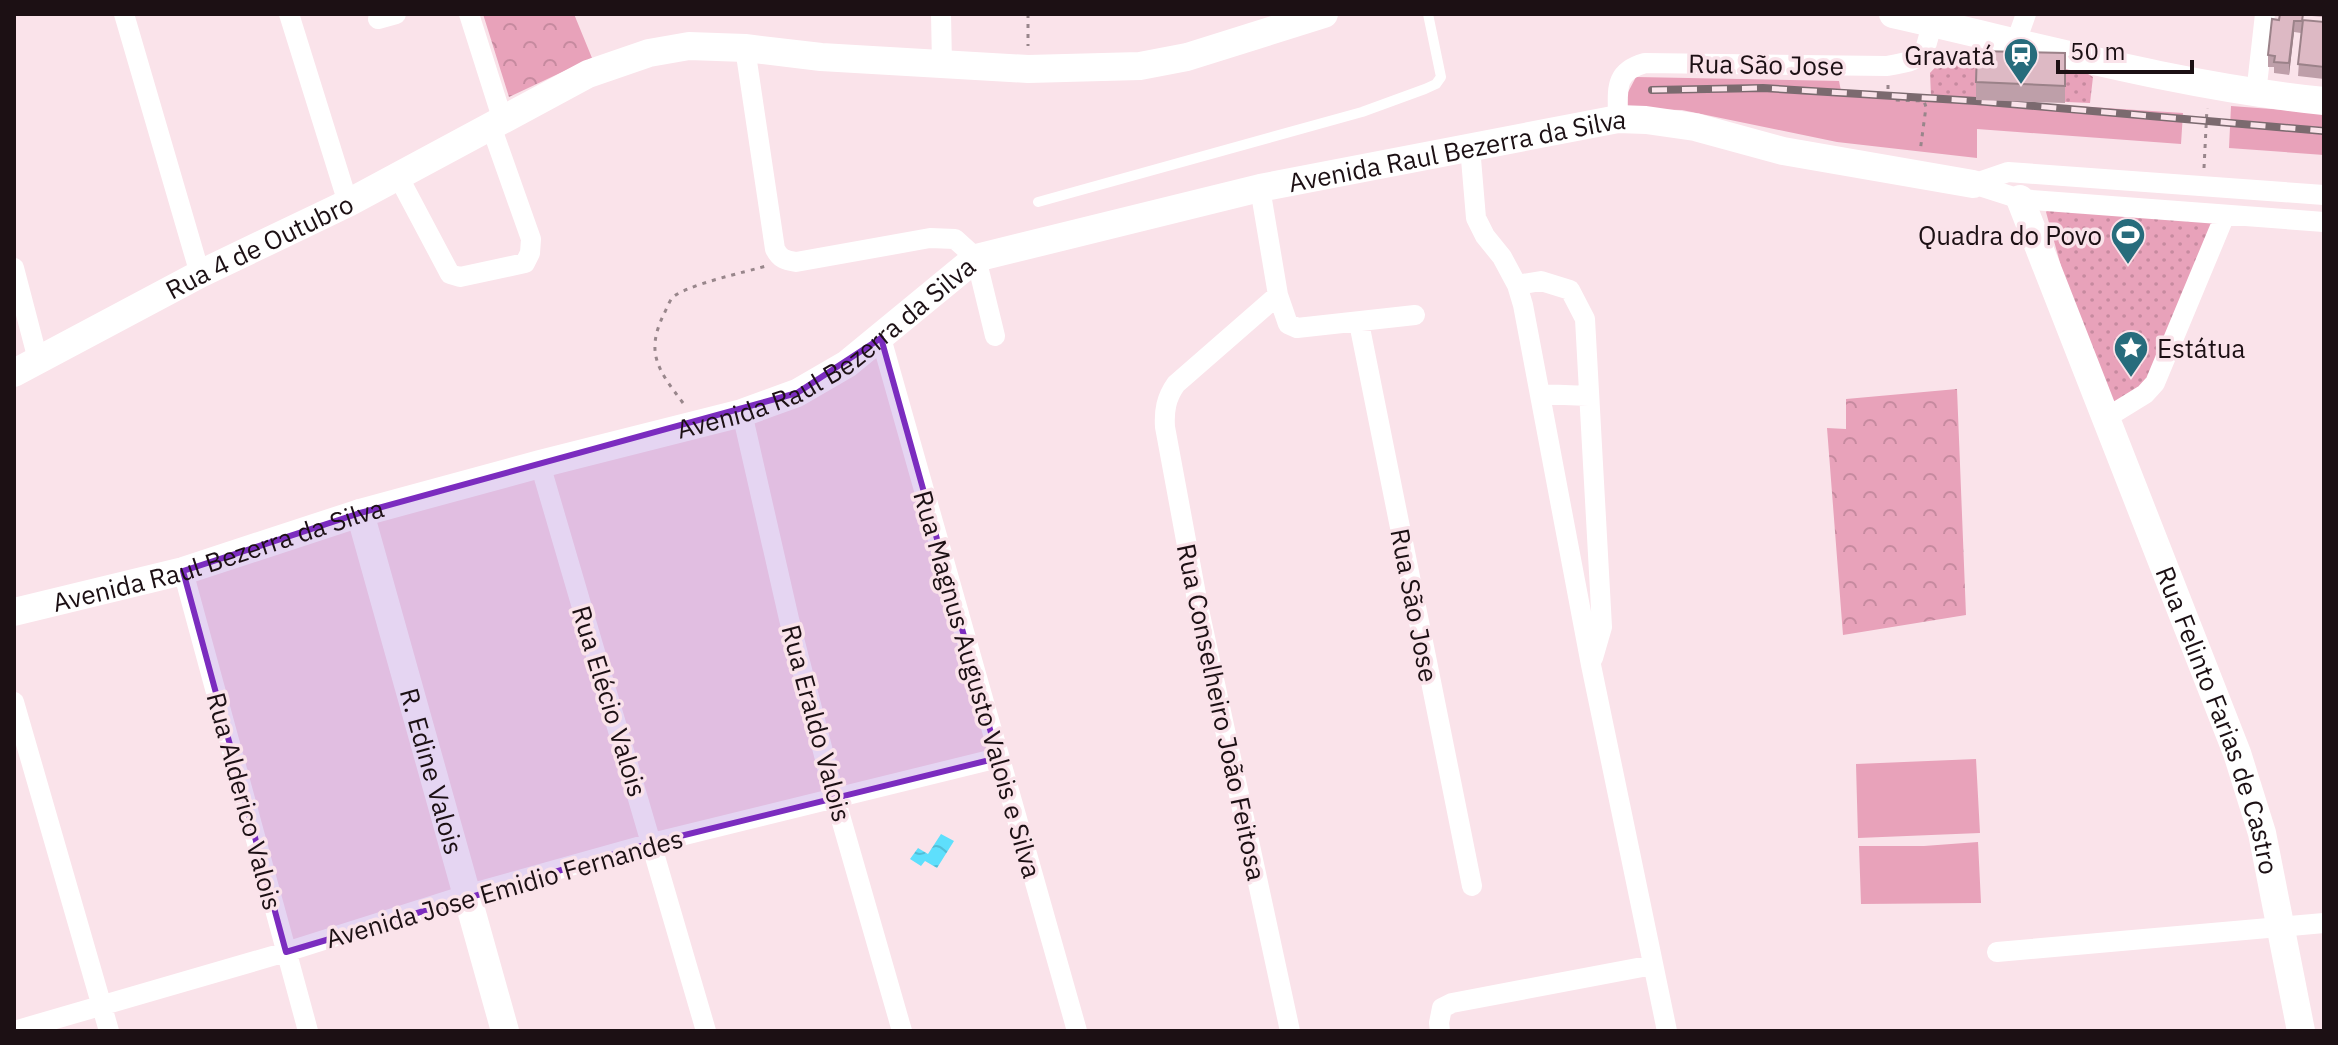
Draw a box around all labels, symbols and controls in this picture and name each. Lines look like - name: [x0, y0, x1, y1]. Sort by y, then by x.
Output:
- scale bar: [2058, 24, 2192, 74]
- text: 50 m: [2070, 35, 2125, 67]
- station icon: Gravatá: [2002, 36, 2040, 86]
- place label: Gravatá: [1904, 38, 1995, 72]
- street label: Rua São Jose: [1688, 46, 1844, 82]
- street label: Avenida Raul Bezerra da Silva: [1285, 102, 1627, 199]
- street label: Rua 4 de Outubro: [159, 186, 359, 306]
- sports icon: Quadra do Povo: [2109, 216, 2147, 266]
- place label: Quadra do Povo: [1918, 218, 2102, 252]
- street label: Avenida Raul Bezerra da Silva: [673, 249, 982, 446]
- place icon: Estátua: [2112, 329, 2150, 379]
- place label: Estátua: [2157, 331, 2246, 365]
- street label: Rua Magnus Augusto Valois e Silva: [906, 486, 1050, 882]
- street label: Avenida Raul Bezerra da Silva: [49, 490, 388, 619]
- street label: Rua São Jose: [1383, 525, 1447, 685]
- street label: Rua Conselheiro João Feitosa: [1170, 540, 1274, 884]
- street label: Rua Felinto Farias de Castro: [2148, 561, 2287, 877]
- street label: Rua Elécio Valois: [565, 601, 655, 801]
- street label: Rua Eraldo Valois: [774, 621, 860, 825]
- street label: R. Edine Valois: [393, 684, 472, 858]
- street label: Rua Alderico Valois: [200, 688, 290, 914]
- street label: Avenida Jose Emidio Fernandes: [321, 821, 687, 955]

